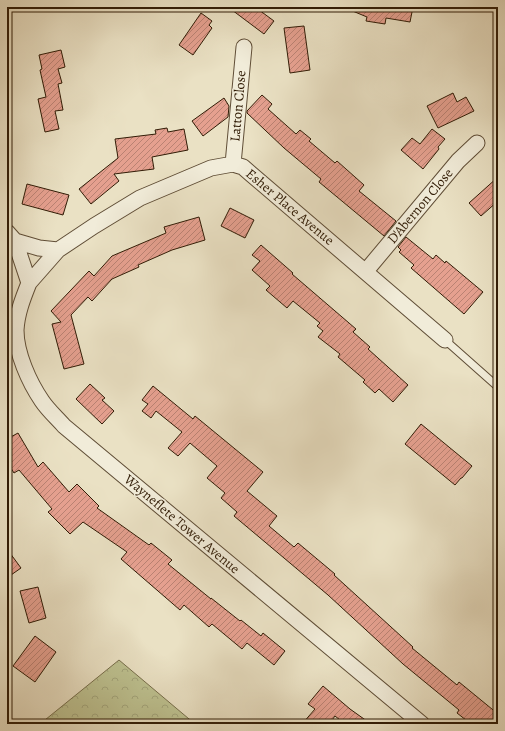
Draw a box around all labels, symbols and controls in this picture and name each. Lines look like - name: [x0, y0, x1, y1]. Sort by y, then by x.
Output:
- street label: Latton Close: [225, 70, 251, 142]
- street label: Esher Place Avenue: [242, 164, 338, 250]
- street label: D'Abernon Close: [383, 164, 457, 248]
- street label: Wayneflete Tower Avenue: [119, 469, 244, 578]

